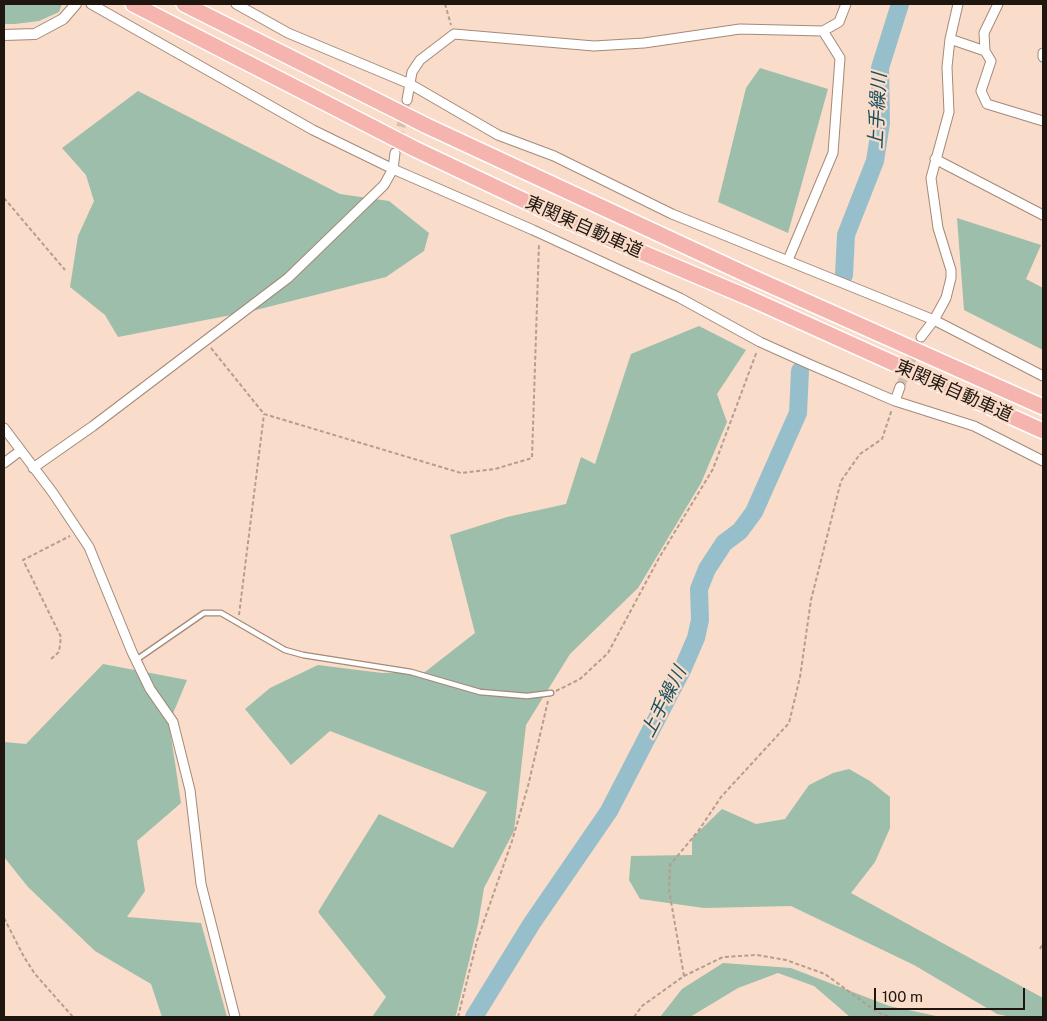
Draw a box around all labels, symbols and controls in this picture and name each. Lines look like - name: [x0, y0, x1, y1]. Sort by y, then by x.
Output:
- water label: 上手繰川: [865, 72, 891, 150]
- street label: 東関東自動車道: [522, 192, 646, 262]
- street label: 東関東自動車道: [892, 356, 1016, 426]
- water label: 上手繰川: [637, 663, 691, 741]
- scale bar: [877, 978, 1028, 1010]
- text: 100 m: [882, 988, 923, 1005]

